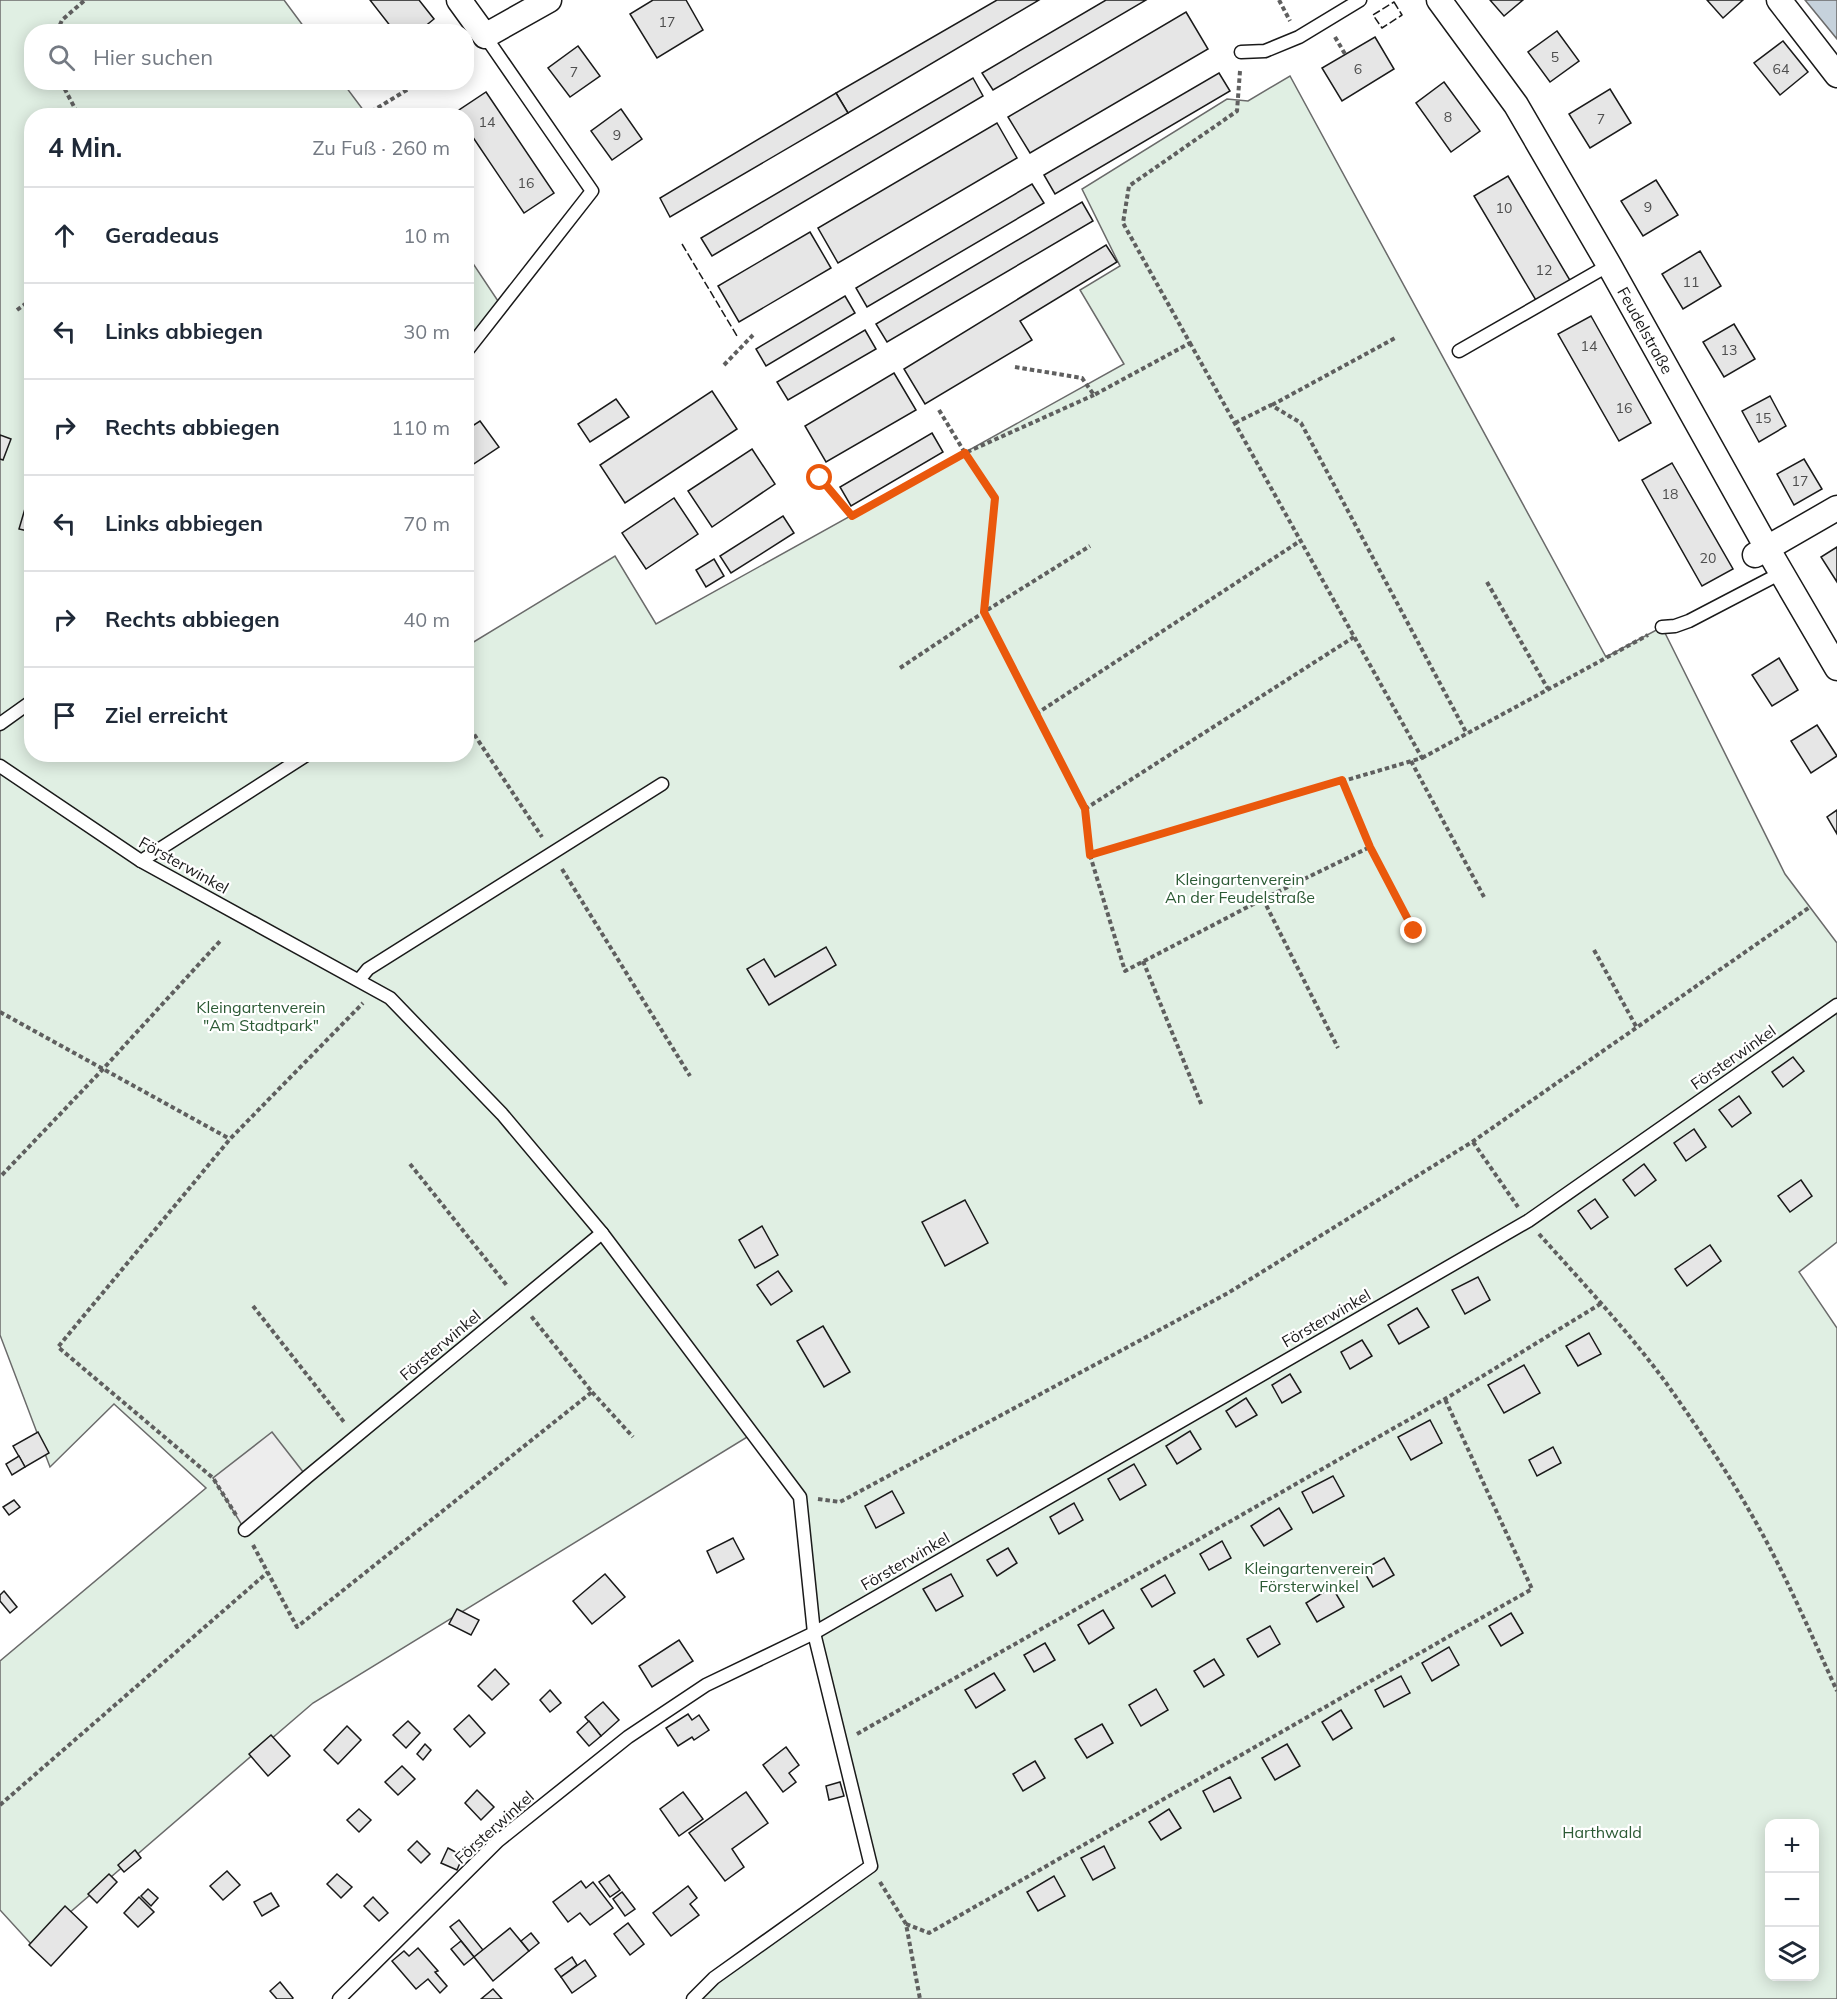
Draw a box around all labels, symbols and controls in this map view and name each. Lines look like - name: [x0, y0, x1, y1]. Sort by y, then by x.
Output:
- house number: 17: [659, 13, 675, 31]
- search box: [24, 24, 474, 90]
- icon: search: [45, 41, 78, 74]
- text: Hier suchen: [93, 43, 213, 71]
- house number: 5: [1551, 48, 1559, 66]
- house number: 6: [1354, 60, 1362, 78]
- house number: 64: [1773, 60, 1790, 78]
- house number: 7: [570, 63, 578, 81]
- house number: 8: [1444, 108, 1452, 126]
- house number: 7: [1597, 110, 1605, 128]
- house number: 14: [479, 113, 496, 131]
- house number: 9: [613, 126, 621, 144]
- text: 4 Min.: [48, 131, 122, 164]
- text: Zu Fuß · 260 m: [312, 135, 450, 160]
- house number: 16: [518, 174, 534, 192]
- house number: 9: [1644, 198, 1652, 216]
- house number: 10: [1496, 199, 1512, 217]
- icon: ahead: [48, 219, 81, 252]
- text: Geradeaus: [105, 221, 219, 249]
- text: 10 m: [403, 223, 450, 248]
- house number: 12: [1536, 261, 1552, 279]
- house number: 11: [1683, 273, 1699, 291]
- street label: Feudelstraße: [1613, 283, 1678, 377]
- icon: left: [48, 315, 81, 348]
- text: Links abbiegen: [105, 317, 263, 345]
- text: 30 m: [403, 319, 450, 344]
- house number: 14: [1581, 337, 1598, 355]
- house number: 13: [1721, 341, 1737, 359]
- house number: 16: [1616, 399, 1632, 417]
- house number: 15: [1755, 409, 1771, 427]
- icon: right: [48, 411, 81, 444]
- text: Rechts abbiegen: [105, 413, 280, 441]
- text: 110 m: [391, 415, 450, 440]
- route start: [806, 464, 832, 490]
- house number: 17: [1792, 472, 1808, 490]
- house number: 18: [1662, 485, 1678, 503]
- icon: left: [48, 507, 81, 540]
- text: Links abbiegen: [105, 509, 263, 537]
- text: 70 m: [403, 511, 450, 536]
- house number: 20: [1700, 549, 1716, 567]
- icon: right: [48, 603, 81, 636]
- text: Rechts abbiegen: [105, 605, 280, 633]
- text: 40 m: [403, 607, 450, 632]
- icon: arrive: [48, 699, 81, 732]
- text: Ziel erreicht: [105, 701, 228, 729]
- street label: Försterwinkel: [136, 832, 232, 898]
- park label: Kleingartenverein An der Feudelstraße: [1165, 869, 1315, 907]
- route end: [1400, 917, 1426, 943]
- park label: Kleingartenverein "Am Stadtpark": [196, 997, 326, 1035]
- street label: Försterwinkel: [1686, 1020, 1780, 1094]
- street label: Försterwinkel: [1278, 1284, 1374, 1352]
- street label: Försterwinkel: [395, 1305, 485, 1385]
- street label: Försterwinkel: [857, 1527, 953, 1595]
- park label: Kleingartenverein Försterwinkel: [1244, 1558, 1374, 1596]
- street label: Försterwinkel: [450, 1786, 538, 1868]
- map controls: [1765, 1819, 1819, 1981]
- button: +: [1765, 1819, 1819, 1873]
- park label: Harthwald: [1562, 1822, 1642, 1842]
- button: −: [1765, 1873, 1819, 1927]
- button: layers: [1765, 1927, 1819, 1981]

